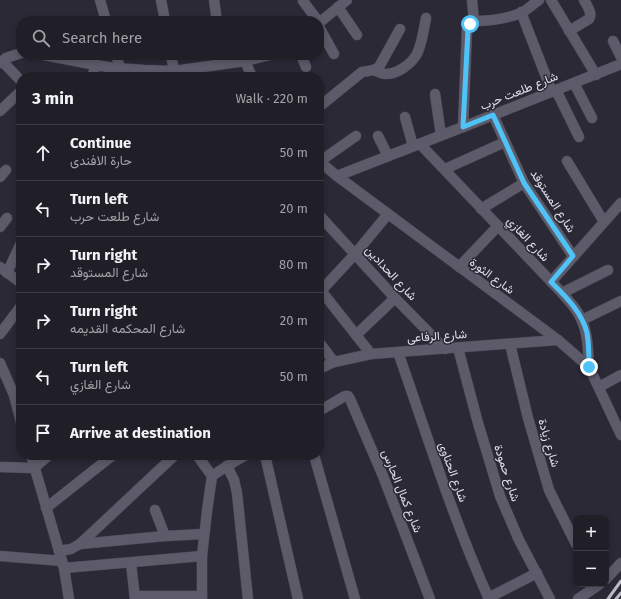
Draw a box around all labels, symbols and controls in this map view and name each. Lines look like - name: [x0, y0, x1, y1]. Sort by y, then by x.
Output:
- route start: [461, 15, 479, 33]
- search box: [16, 16, 324, 60]
- icon: search: [30, 27, 52, 49]
- text: Search here: [62, 29, 142, 47]
- street label: شارع طلعت حرب: [478, 69, 561, 115]
- text: 3 min: [32, 88, 74, 109]
- text: Walk · 220 m: [236, 91, 308, 106]
- text: Continue: [70, 134, 131, 152]
- icon: ahead: [32, 142, 54, 164]
- text: 50 m: [280, 145, 308, 160]
- text: حارة الافندى: [70, 153, 132, 168]
- street label: شارع المستوقد: [526, 167, 578, 236]
- text: Turn left: [70, 190, 128, 208]
- icon: left: [32, 198, 54, 220]
- text: 20 m: [280, 201, 308, 216]
- text: شارع طلعت حرب: [70, 209, 159, 224]
- street label: شارع الغازي: [502, 214, 552, 266]
- street label: شارع الحدادين: [361, 243, 420, 305]
- text: Turn right: [70, 246, 137, 264]
- icon: right: [32, 254, 54, 276]
- street label: شارع الثورة: [466, 255, 517, 299]
- text: 80 m: [279, 257, 308, 272]
- text: شارع المستوقد: [70, 265, 148, 280]
- text: Turn right: [70, 302, 137, 320]
- icon: right: [32, 310, 54, 332]
- text: 20 m: [280, 313, 308, 328]
- text: شارع المحكمه القديمه: [70, 321, 185, 336]
- street label: شارع الرفاعى: [407, 327, 468, 347]
- text: Turn left: [70, 358, 128, 376]
- route end: [580, 358, 598, 376]
- icon: left: [32, 366, 54, 388]
- text: 50 m: [280, 369, 308, 384]
- text: شارع الغازي: [70, 377, 131, 392]
- street label: شارع زيادة: [534, 417, 563, 469]
- icon: arrive: [32, 422, 54, 444]
- text: Arrive at destination: [70, 424, 211, 442]
- street label: شارع الحناوى: [434, 440, 470, 505]
- street label: شارع حمودة: [489, 443, 523, 504]
- street label: شارع كمال الحارس: [377, 447, 425, 535]
- map controls: [573, 515, 609, 587]
- button: +: [573, 515, 609, 551]
- button: −: [573, 551, 609, 587]

